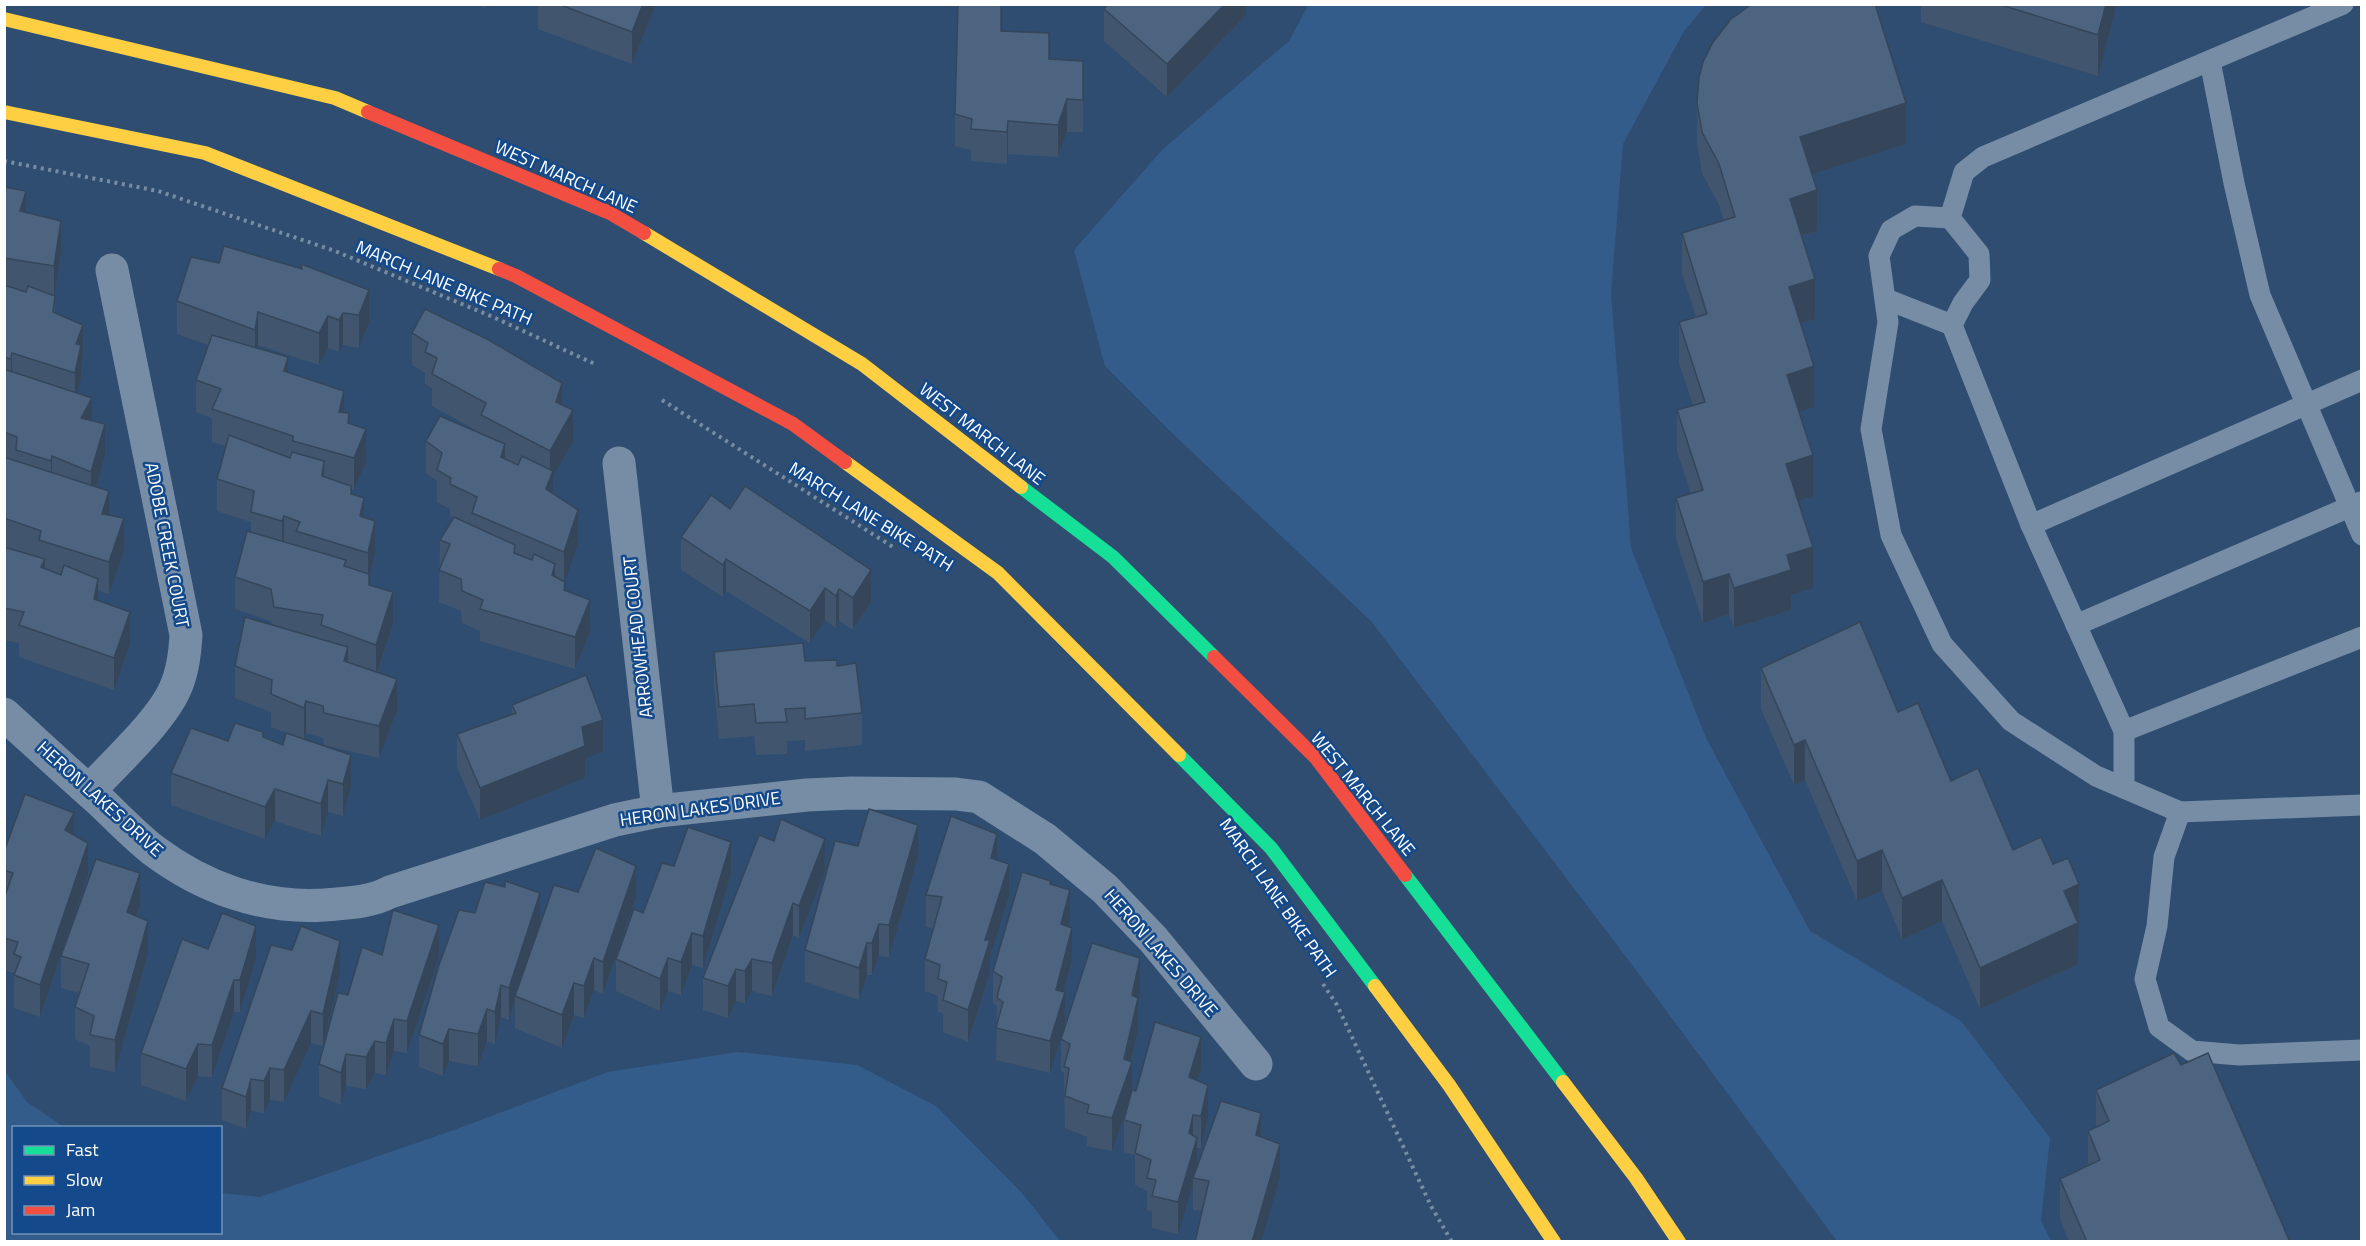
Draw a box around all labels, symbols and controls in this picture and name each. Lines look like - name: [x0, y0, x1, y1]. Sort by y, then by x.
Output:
- street label: WEST MARCH LANE: [491, 133, 642, 220]
- street label: MARCH LANE BIKE PATH: [352, 233, 537, 332]
- street label: WEST MARCH LANE: [914, 376, 1051, 491]
- street label: MARCH LANE BIKE PATH: [784, 455, 959, 578]
- street label: ADOBE CREEK COURT: [138, 460, 197, 630]
- street label: ARROWHEAD COURT: [616, 554, 659, 719]
- street label: WEST MARCH LANE: [1305, 726, 1422, 862]
- street label: HERON LAKES DRIVE: [31, 734, 170, 863]
- street label: HERON LAKES DRIVE: [618, 784, 782, 833]
- street label: MARCH LANE BIKE PATH: [1213, 812, 1344, 983]
- street label: HERON LAKES DRIVE: [1098, 883, 1225, 1023]
- legend: [12, 1126, 222, 1234]
- text: Fast: [66, 1136, 99, 1163]
- text: Slow: [66, 1166, 103, 1193]
- text: Jam: [66, 1196, 95, 1223]

